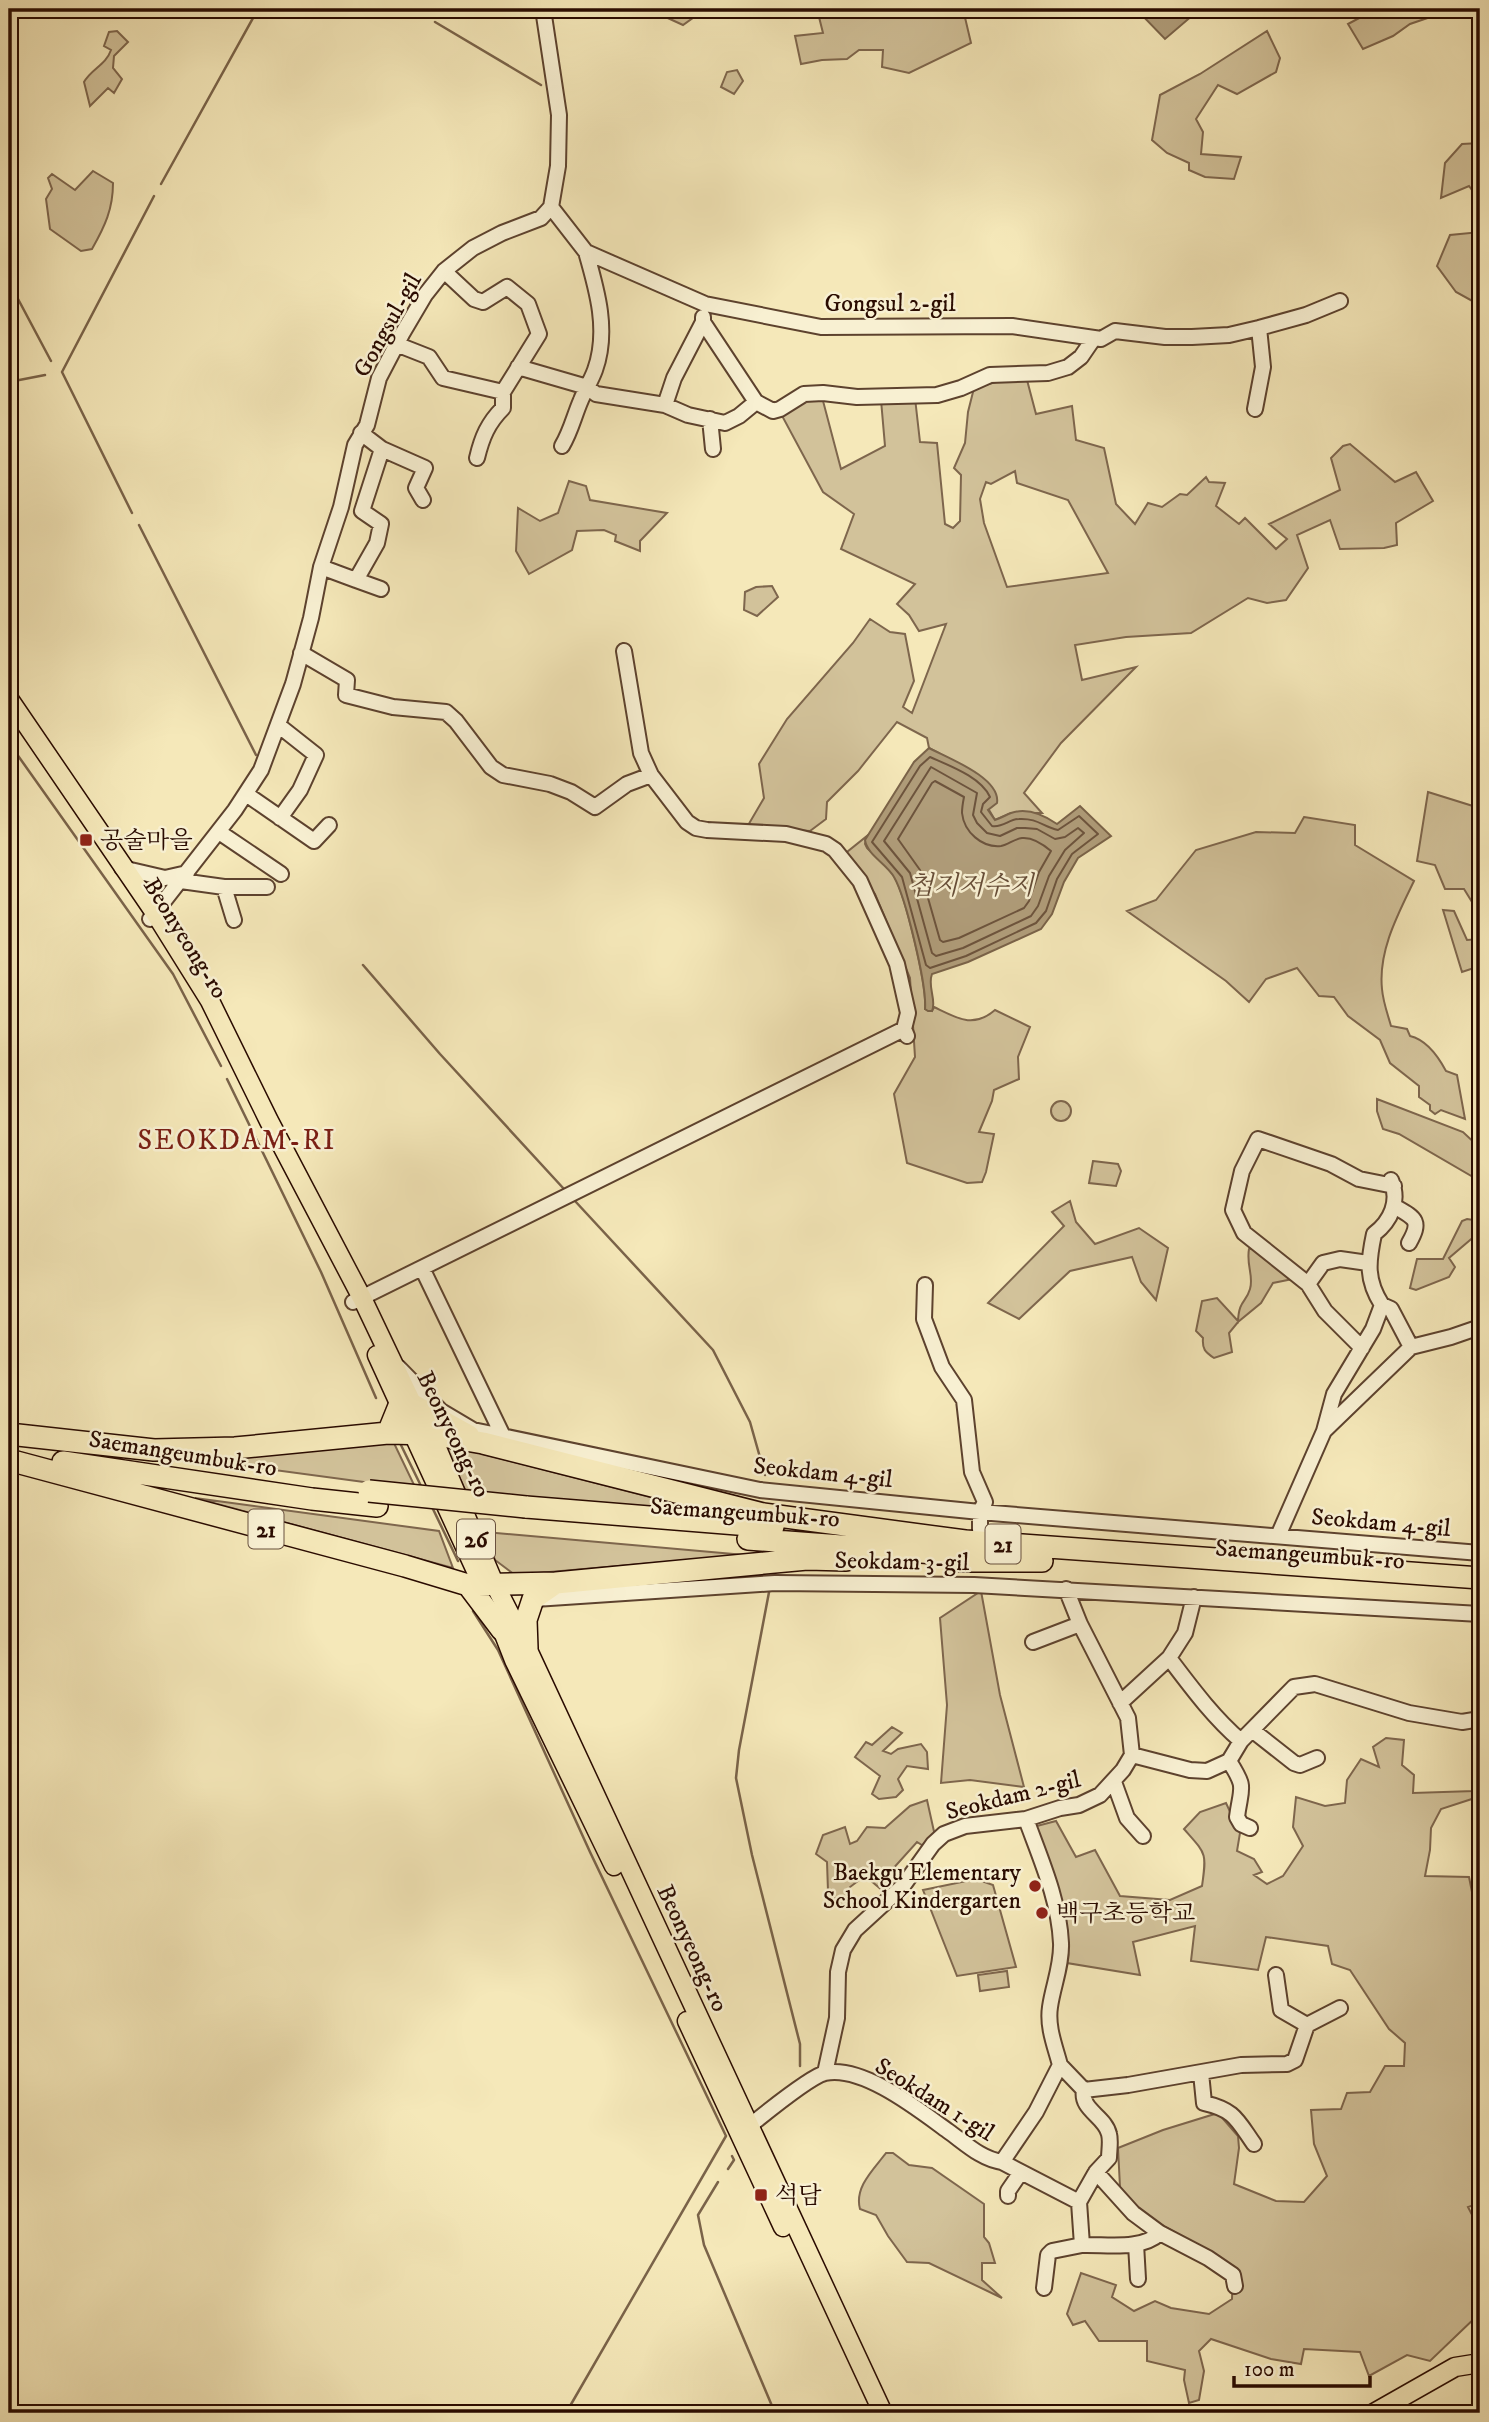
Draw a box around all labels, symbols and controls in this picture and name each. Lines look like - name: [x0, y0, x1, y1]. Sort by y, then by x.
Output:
- street label: Gongsul-gil: [347, 268, 429, 383]
- street label: Gongsul 2-gil: [824, 289, 956, 319]
- place label: 공술마을: [100, 826, 193, 856]
- marker: 공술마을: [78, 832, 94, 848]
- water label: 첩지저수지: [908, 870, 1036, 903]
- street label: Beonyeong-ro: [136, 873, 234, 1004]
- district label: SEOKDAM-RI: [137, 1123, 337, 1158]
- street label: Beonyeong-ro: [410, 1366, 497, 1502]
- street label: Saemangeumbuk-ro: [87, 1424, 279, 1484]
- street label: Seokdam 4-gil: [752, 1451, 895, 1495]
- street label: Saemangeumbuk-ro: [649, 1491, 841, 1535]
- street label: Seokdam 4-gil: [1310, 1502, 1453, 1544]
- road number: 21: [248, 1510, 284, 1548]
- road number: 26: [457, 1520, 495, 1558]
- road number: 21: [986, 1525, 1020, 1564]
- street label: Saemangeumbuk-ro: [1214, 1533, 1406, 1577]
- street label: Seokdam 3-gil: [834, 1546, 970, 1578]
- street label: Seokdam 2-gil: [943, 1765, 1084, 1827]
- place label: Baekgu Elementary School Kindergarten: [823, 1858, 1022, 1916]
- marker: Baekgu Elementary School Kindergarten: [1027, 1878, 1043, 1894]
- street label: Beonyeong-ro: [650, 1880, 735, 2017]
- place label: 백구초등학교: [1056, 1899, 1195, 1929]
- marker: 백구초등학교: [1034, 1905, 1050, 1921]
- street label: Seokdam 1-gil: [869, 2051, 1000, 2149]
- place label: 석담: [775, 2181, 822, 2211]
- marker: 석담: [753, 2187, 769, 2203]
- scale bar: [1234, 2345, 1370, 2389]
- text: 100 m: [1244, 2357, 1295, 2383]

